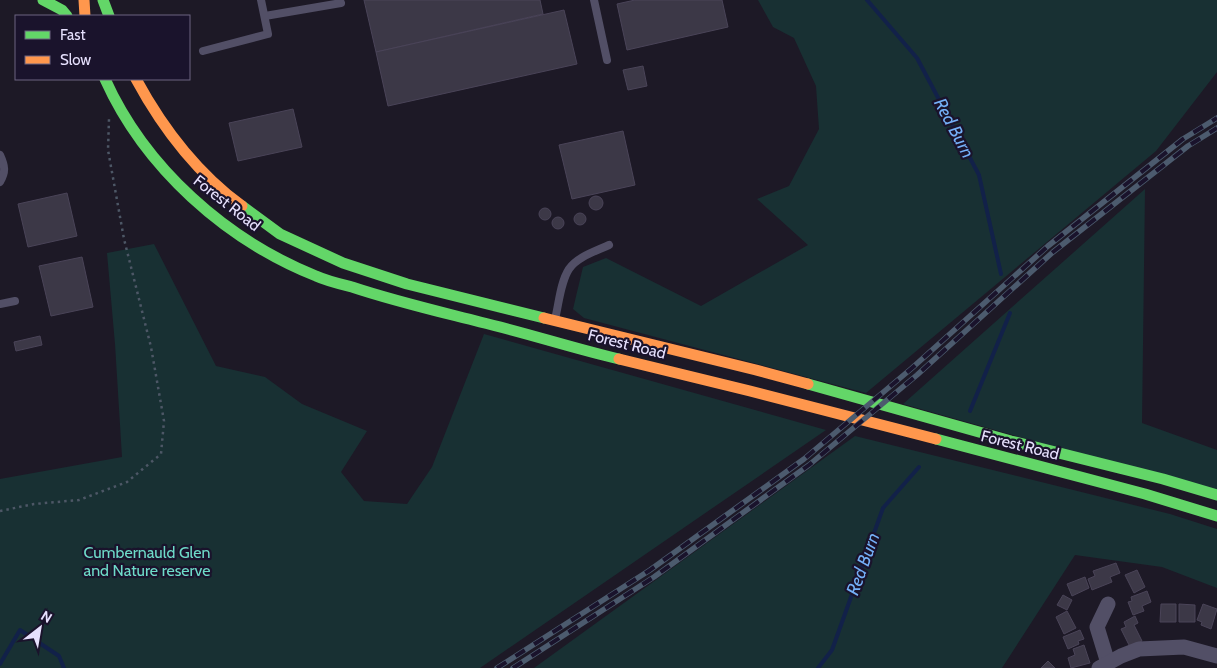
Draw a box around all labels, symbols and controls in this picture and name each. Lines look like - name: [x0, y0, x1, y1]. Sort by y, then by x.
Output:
- legend: [15, 15, 190, 80]
- text: Fast: [60, 26, 85, 44]
- text: Slow: [60, 51, 91, 69]
- water label: Red Burn: [929, 94, 979, 162]
- street label: Forest Road: [190, 171, 264, 235]
- street label: Forest Road: [586, 325, 668, 363]
- street label: Forest Road: [979, 426, 1061, 464]
- water label: Red Burn: [842, 530, 884, 598]
- park label: Cumbernauld Glen and Nature reserve: [84, 543, 210, 580]
- north arrow: [15, 603, 65, 653]
- text: N: [38, 607, 56, 627]

